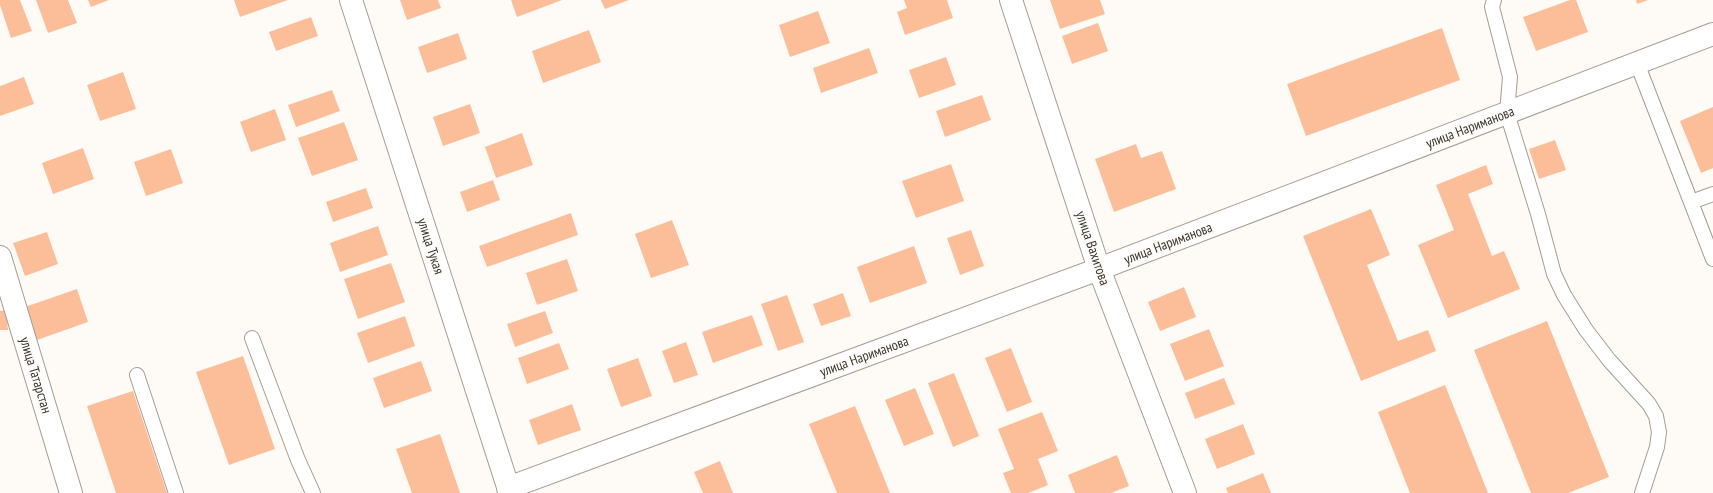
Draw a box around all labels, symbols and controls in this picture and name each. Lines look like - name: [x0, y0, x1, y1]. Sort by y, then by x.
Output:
- street label: улица Нариманова: [1423, 102, 1517, 152]
- street label: улица Вахитова: [1072, 208, 1114, 288]
- street label: улица Тукая: [414, 216, 448, 276]
- street label: улица Нариманова: [1121, 218, 1215, 268]
- street label: улица Нариманова: [817, 332, 911, 380]
- street label: улица Татарстан: [16, 335, 56, 415]

